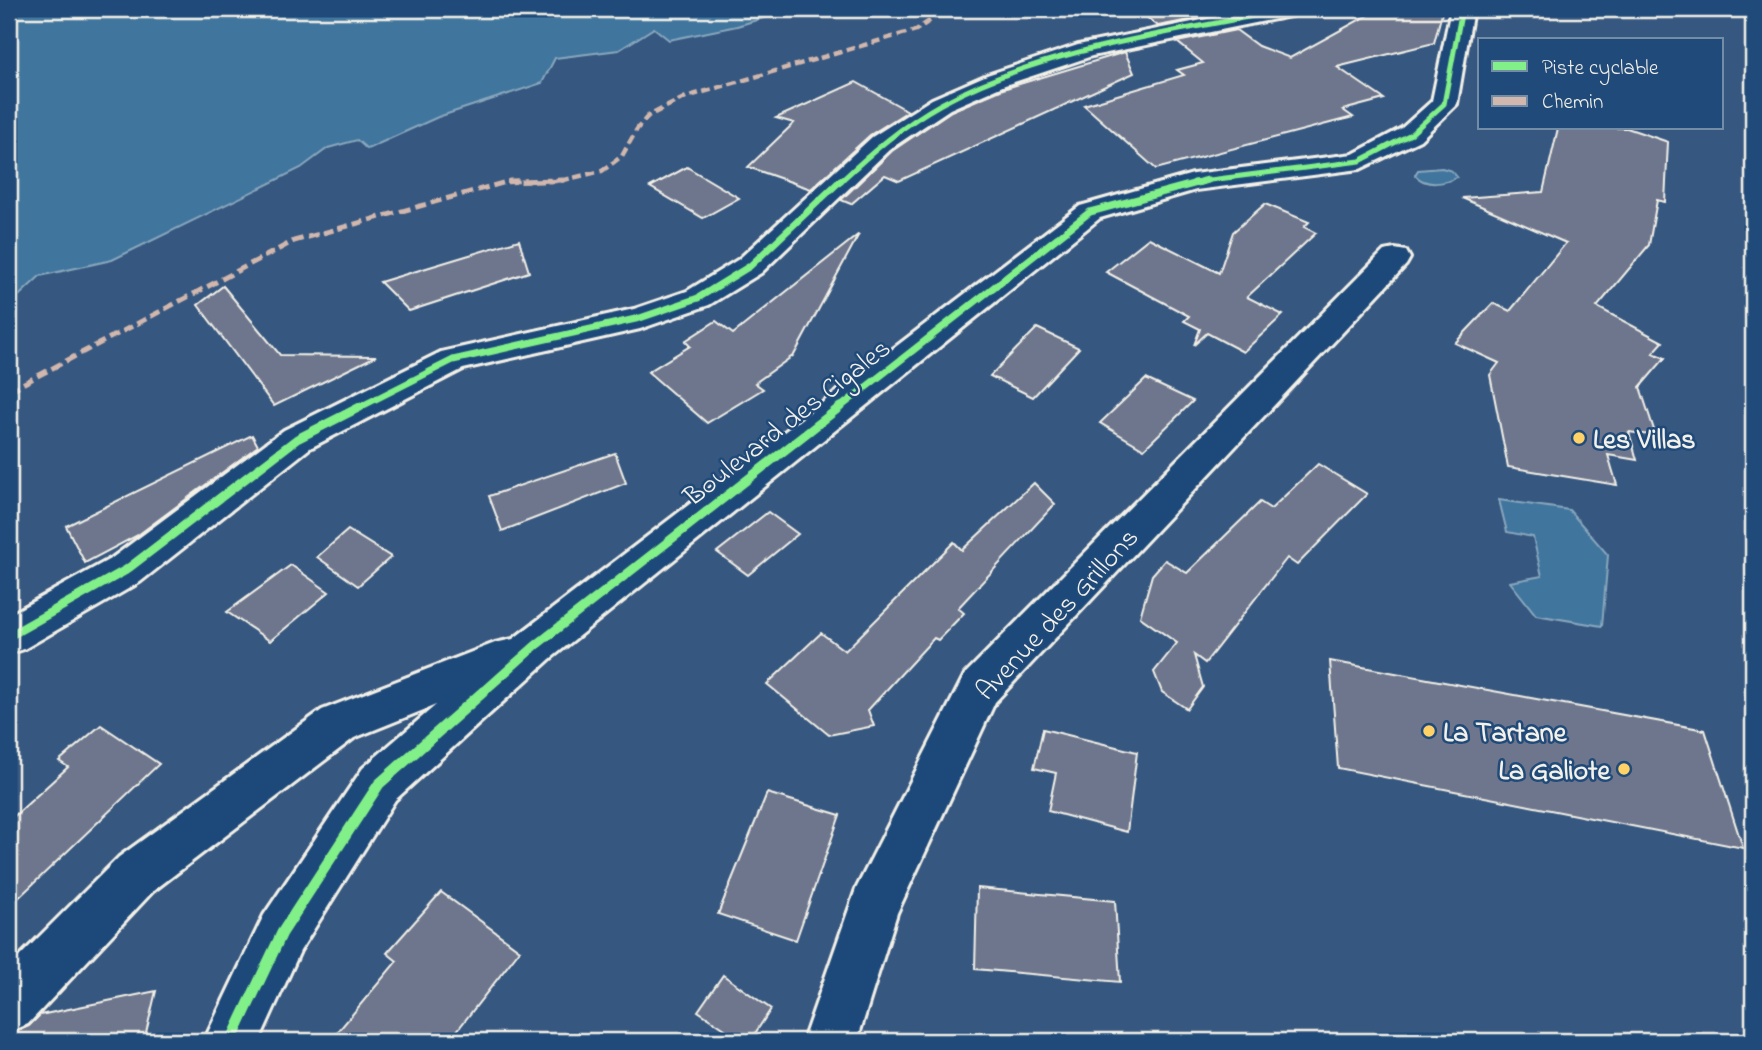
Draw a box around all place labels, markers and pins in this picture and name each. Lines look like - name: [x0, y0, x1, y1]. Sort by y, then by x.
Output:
- place label: Les Villas: [1593, 421, 1696, 462]
- marker: Les Villas: [1571, 430, 1587, 446]
- place label: La Tartane: [1443, 714, 1568, 755]
- marker: La Tartane: [1421, 723, 1437, 739]
- place label: La Galiote: [1499, 752, 1611, 793]
- marker: La Galiote: [1616, 761, 1632, 777]

